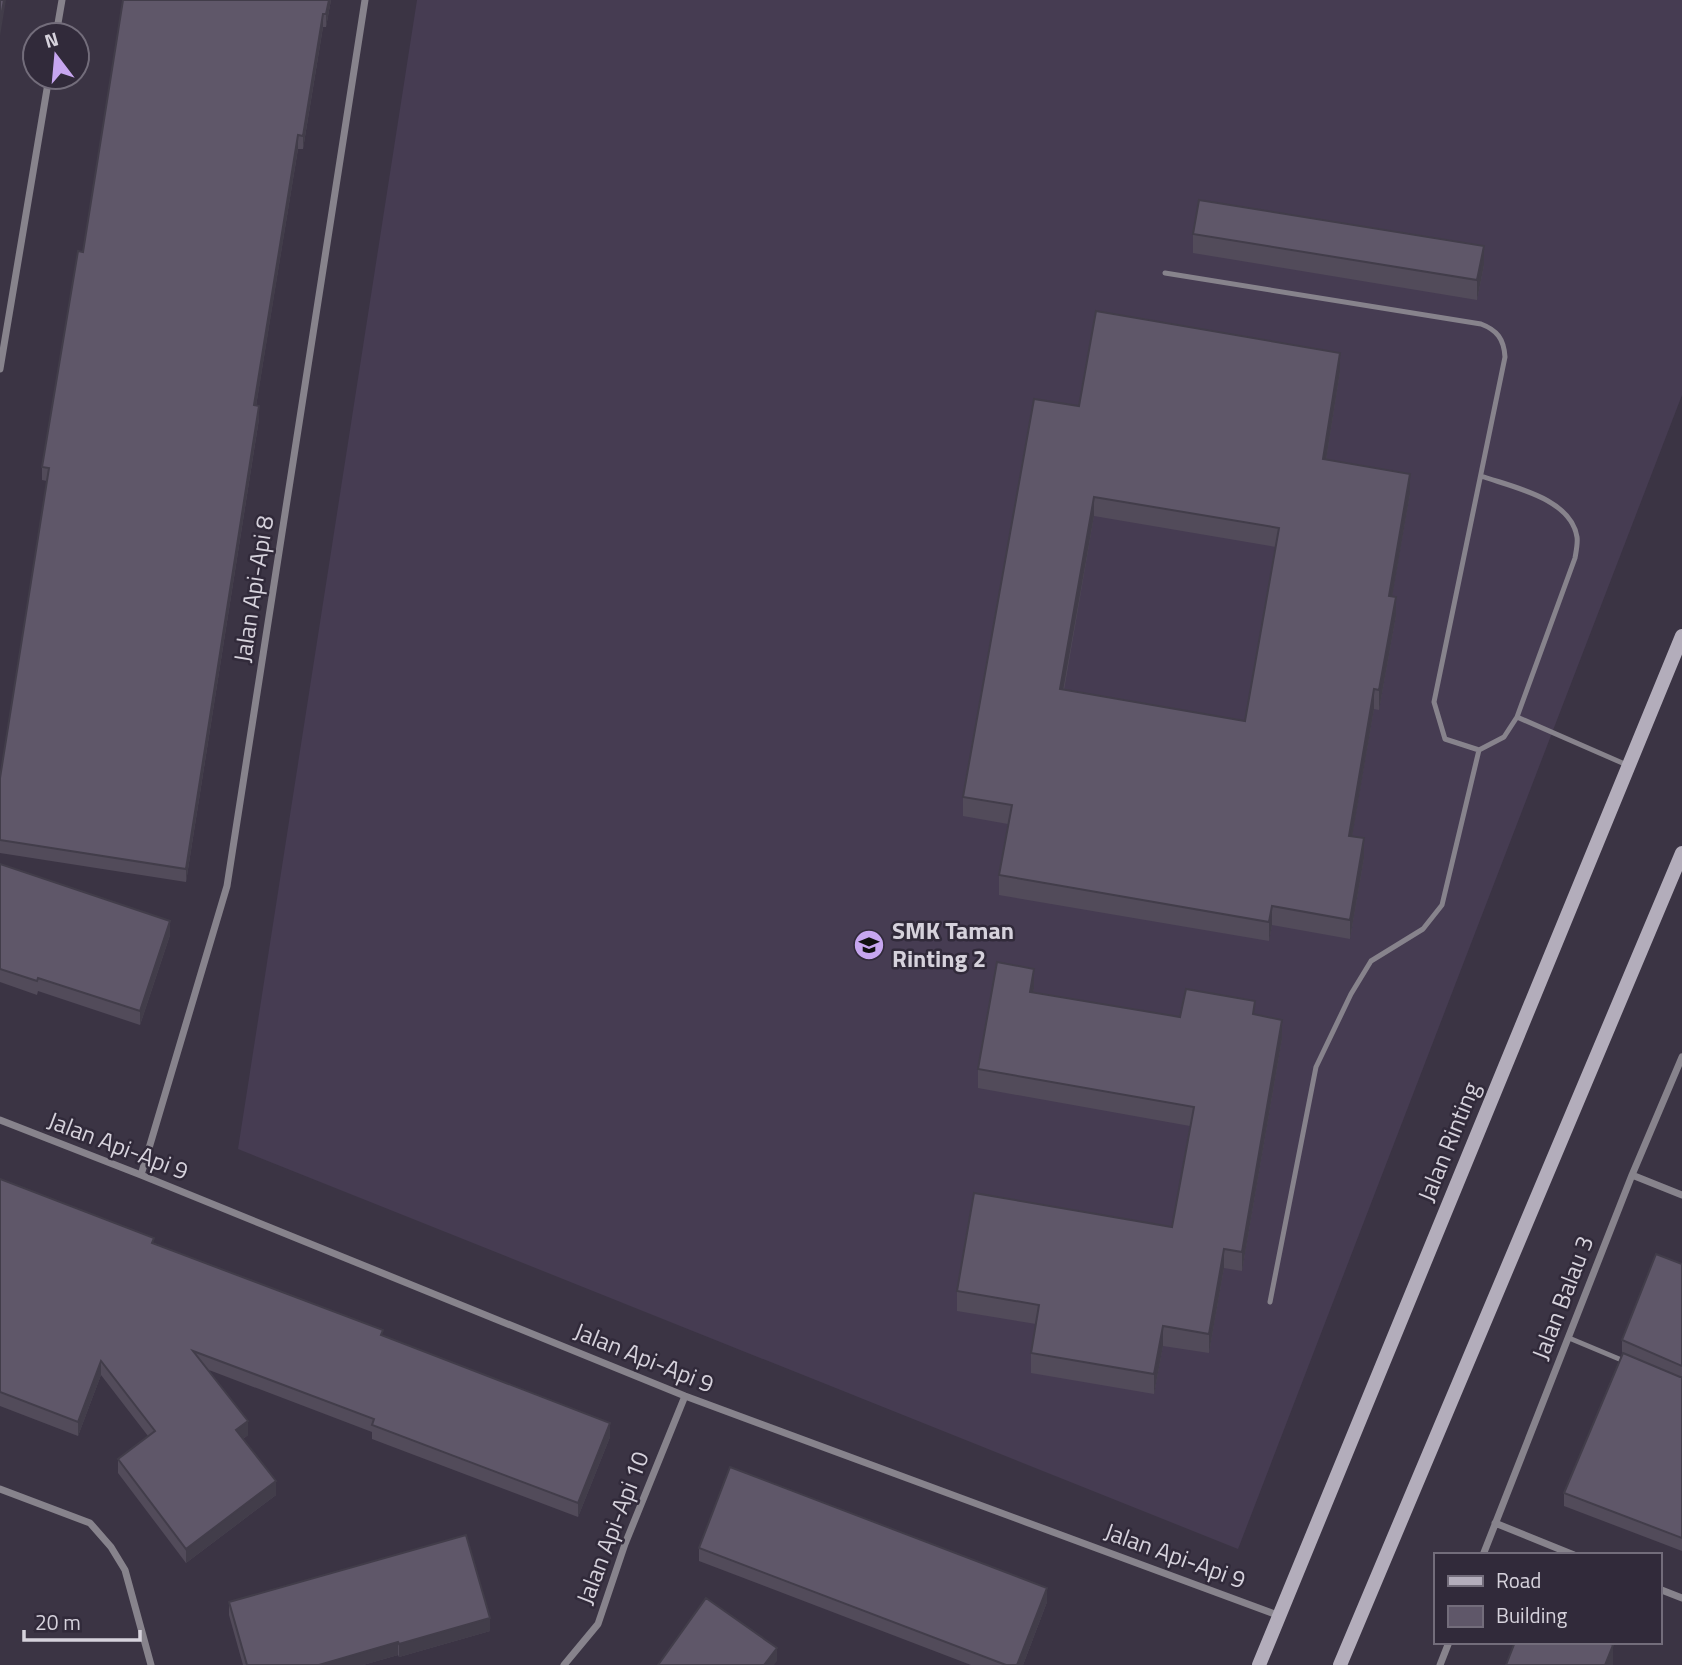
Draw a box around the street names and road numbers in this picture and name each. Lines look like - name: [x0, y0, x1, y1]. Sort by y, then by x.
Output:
- street label: Jalan Api-Api 8: [224, 513, 282, 665]
- street label: Jalan Rinting: [1408, 1076, 1488, 1207]
- street label: Jalan Api-Api 9: [43, 1102, 194, 1188]
- street label: Jalan Balau 3: [1522, 1230, 1602, 1365]
- street label: Jalan Api-Api 9: [569, 1313, 720, 1402]
- street label: Jalan Api-Api 10: [566, 1446, 658, 1610]
- street label: Jalan Api-Api 9: [1100, 1513, 1251, 1597]

